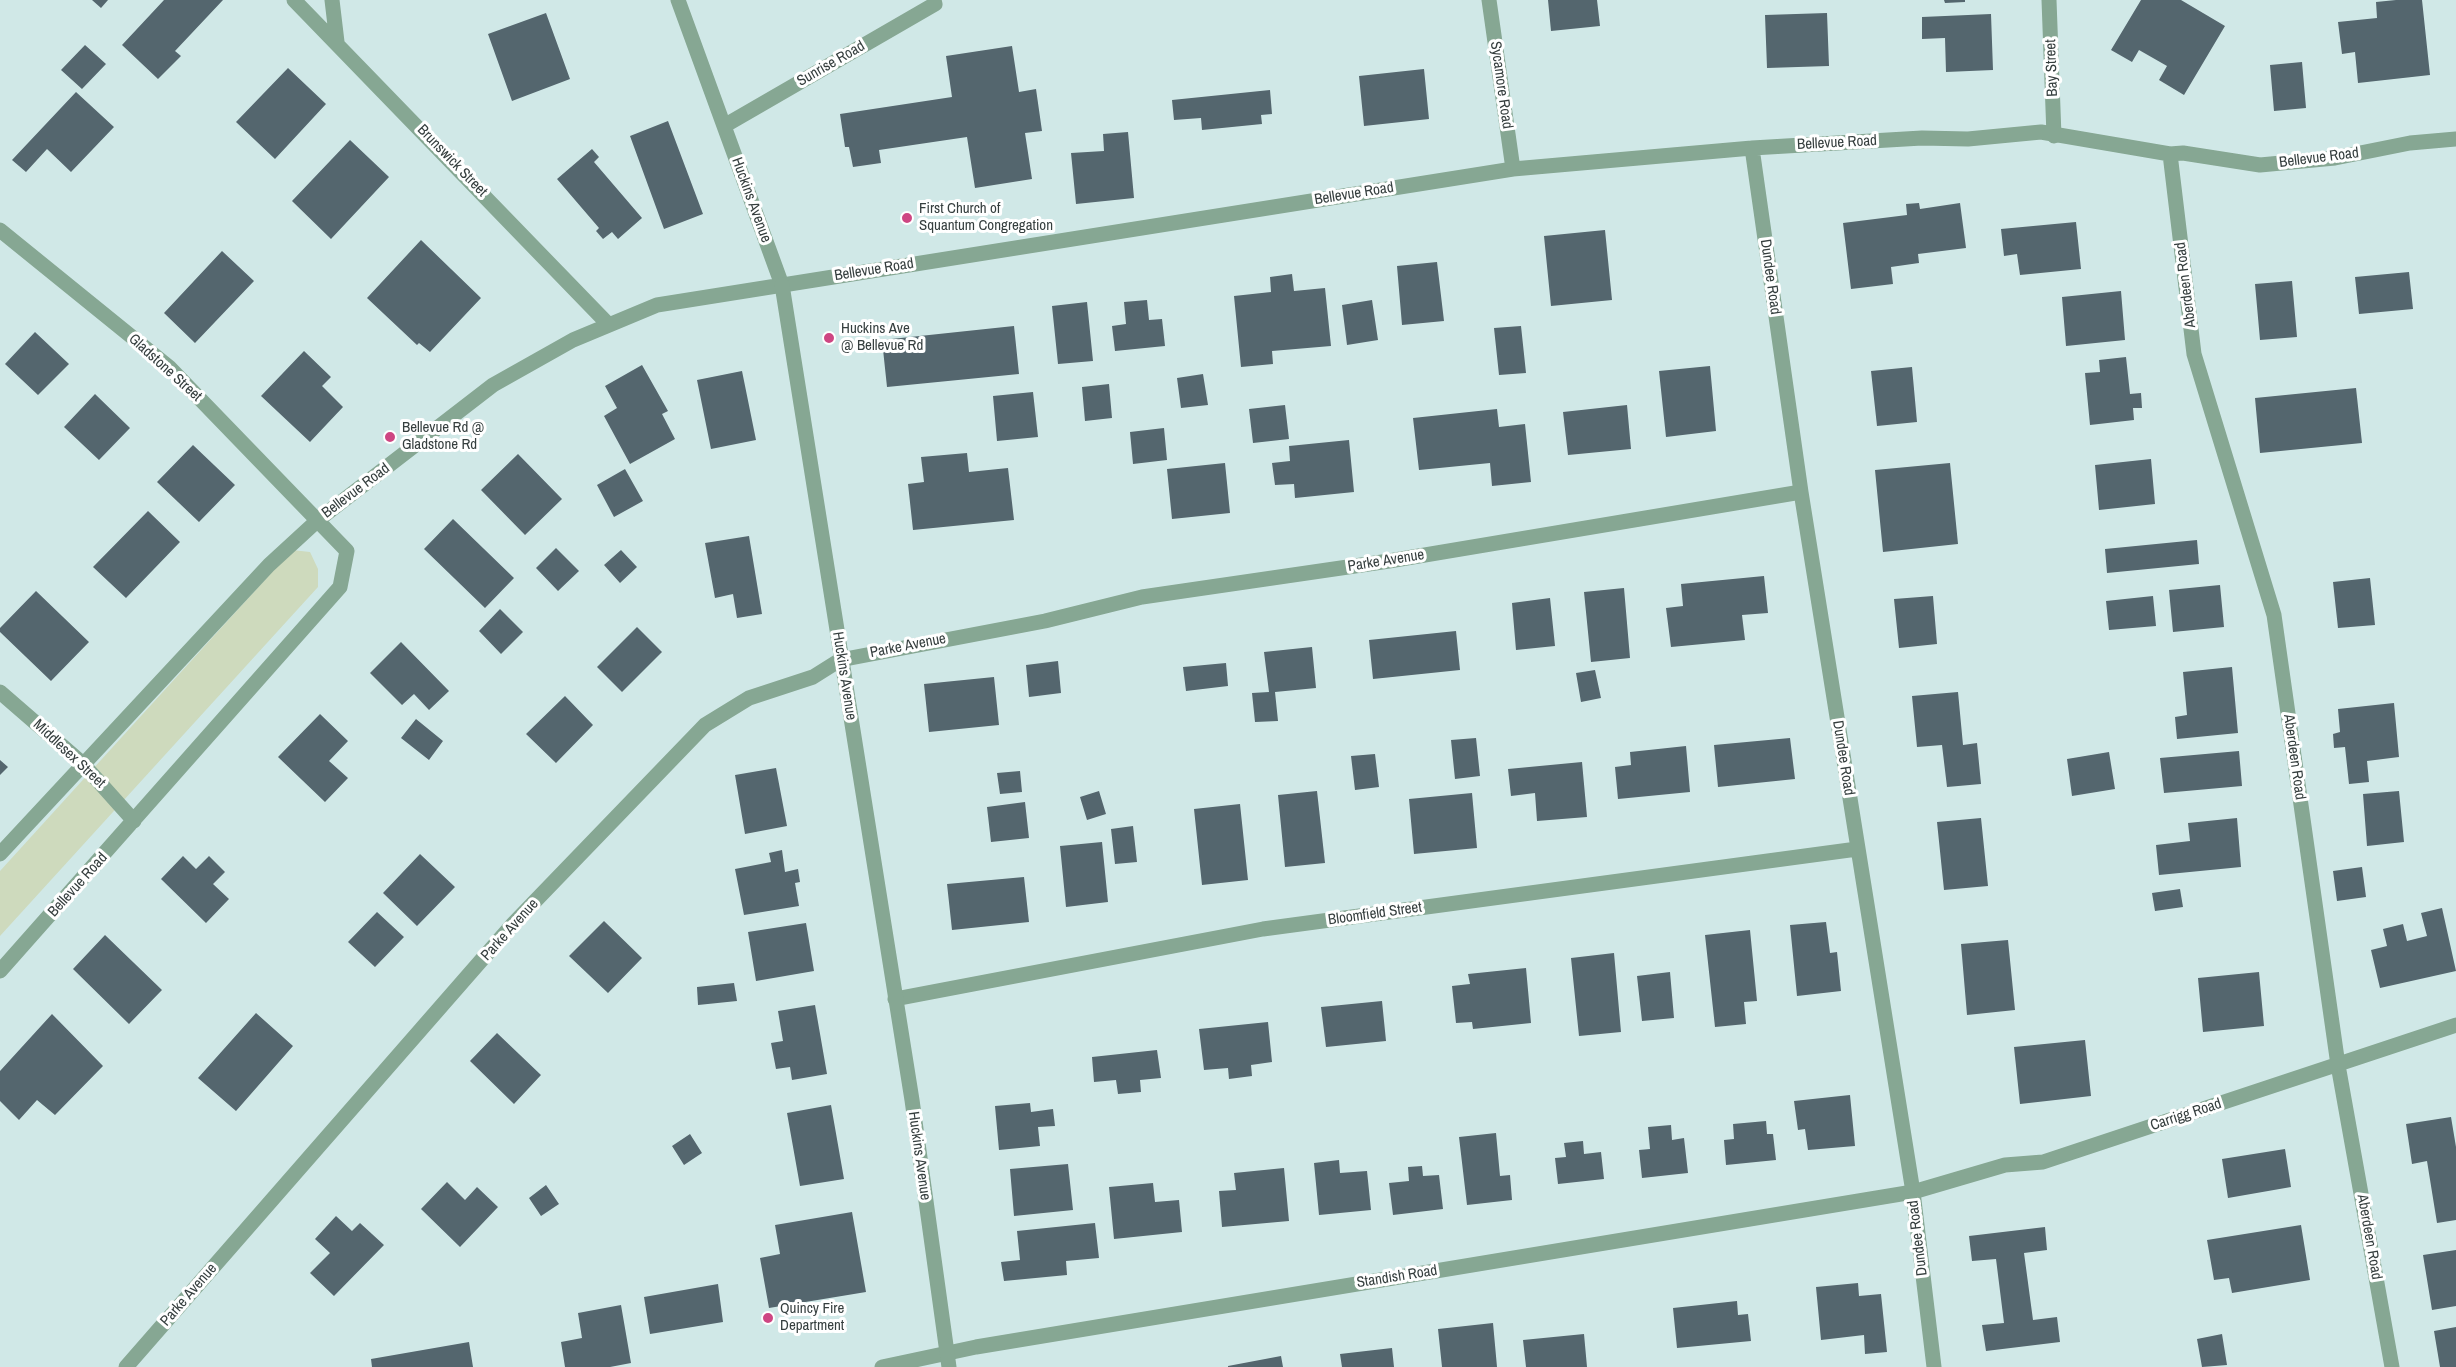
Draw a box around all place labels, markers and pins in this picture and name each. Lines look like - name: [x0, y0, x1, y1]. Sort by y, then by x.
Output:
- place label: First Church of Squantum Congregation: [919, 200, 1053, 235]
- marker: First Church of Squantum Congregation: [900, 211, 914, 225]
- place label: Huckins Ave @ Bellevue Rd: [841, 320, 923, 355]
- marker: Huckins Ave @ Bellevue Rd: [822, 331, 836, 345]
- place label: Bellevue Rd @ Gladstone Rd: [402, 419, 484, 454]
- marker: Bellevue Rd @ Gladstone Rd: [383, 430, 397, 444]
- place label: Quincy Fire Department: [780, 1300, 844, 1335]
- marker: Quincy Fire Department: [761, 1311, 775, 1325]

